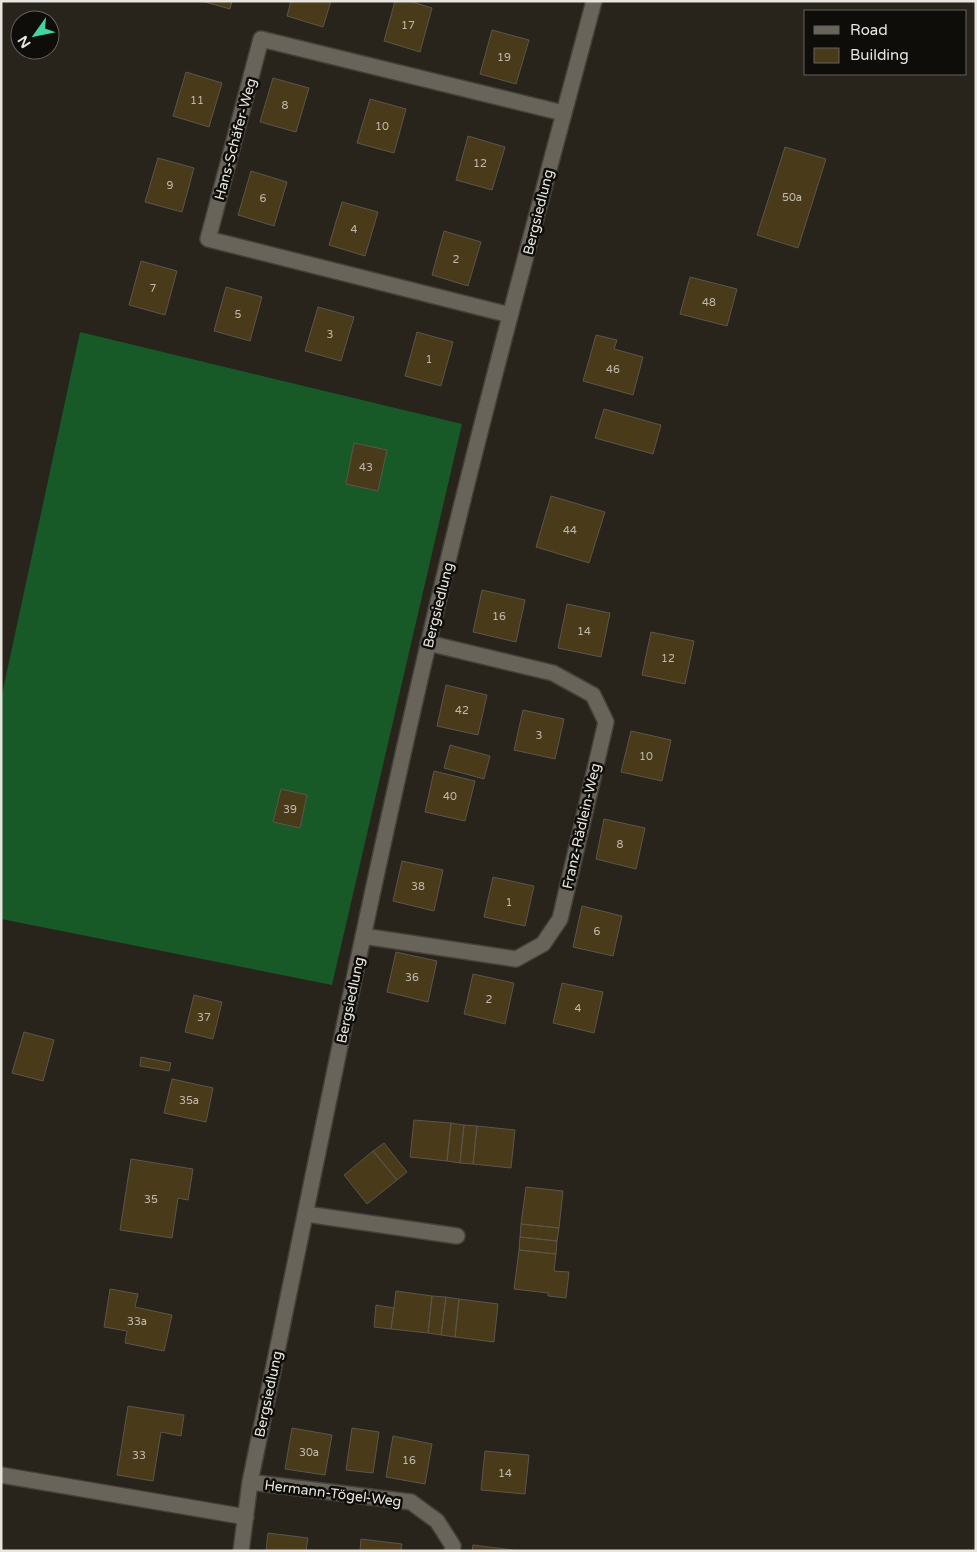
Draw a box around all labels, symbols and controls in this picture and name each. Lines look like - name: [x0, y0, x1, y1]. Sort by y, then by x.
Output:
- north arrow: [10, 10, 60, 60]
- legend: [804, 10, 967, 75]
- house number: 17: [401, 19, 415, 32]
- text: Road: [850, 21, 888, 39]
- text: N: [14, 32, 35, 51]
- text: Building: [850, 46, 909, 64]
- house number: 19: [497, 51, 511, 64]
- street label: Hans-Schäfer-Weg: [211, 76, 260, 202]
- house number: 11: [190, 94, 204, 107]
- house number: 8: [282, 99, 289, 112]
- house number: 10: [375, 120, 389, 133]
- house number: 12: [473, 157, 487, 170]
- street label: Bergsiedlung: [520, 167, 557, 257]
- house number: 9: [167, 179, 174, 192]
- house number: 50a: [782, 191, 802, 204]
- house number: 6: [260, 192, 267, 205]
- house number: 4: [351, 223, 358, 236]
- house number: 2: [453, 253, 460, 266]
- house number: 7: [150, 282, 157, 295]
- house number: 48: [702, 296, 716, 309]
- house number: 5: [235, 308, 242, 321]
- house number: 3: [327, 328, 334, 341]
- house number: 1: [426, 353, 432, 366]
- house number: 46: [606, 363, 620, 376]
- house number: 43: [359, 461, 373, 474]
- house number: 44: [563, 524, 577, 537]
- street label: Bergsiedlung: [420, 560, 457, 650]
- house number: 16: [492, 610, 506, 623]
- house number: 14: [577, 625, 591, 638]
- house number: 12: [661, 652, 675, 665]
- house number: 42: [455, 704, 469, 717]
- house number: 3: [536, 729, 543, 742]
- house number: 10: [639, 750, 653, 763]
- street label: Franz-Rädlein-Weg: [559, 762, 604, 891]
- house number: 40: [443, 790, 457, 803]
- house number: 39: [283, 803, 297, 816]
- house number: 8: [617, 838, 624, 851]
- house number: 38: [411, 880, 425, 893]
- house number: 1: [506, 896, 512, 909]
- house number: 6: [594, 925, 601, 938]
- street label: Bergsiedlung: [333, 955, 368, 1045]
- house number: 36: [405, 971, 419, 984]
- house number: 2: [486, 993, 493, 1006]
- house number: 4: [575, 1002, 582, 1015]
- house number: 37: [197, 1011, 211, 1024]
- house number: 35a: [179, 1094, 199, 1107]
- house number: 35: [144, 1193, 158, 1206]
- house number: 33a: [127, 1315, 147, 1328]
- street label: Bergsiedlung: [251, 1349, 286, 1439]
- house number: 30a: [299, 1446, 319, 1459]
- house number: 33: [132, 1449, 146, 1462]
- house number: 16: [402, 1454, 416, 1467]
- house number: 14: [498, 1467, 512, 1480]
- street label: Hermann-Tögel-Weg: [264, 1477, 402, 1510]

